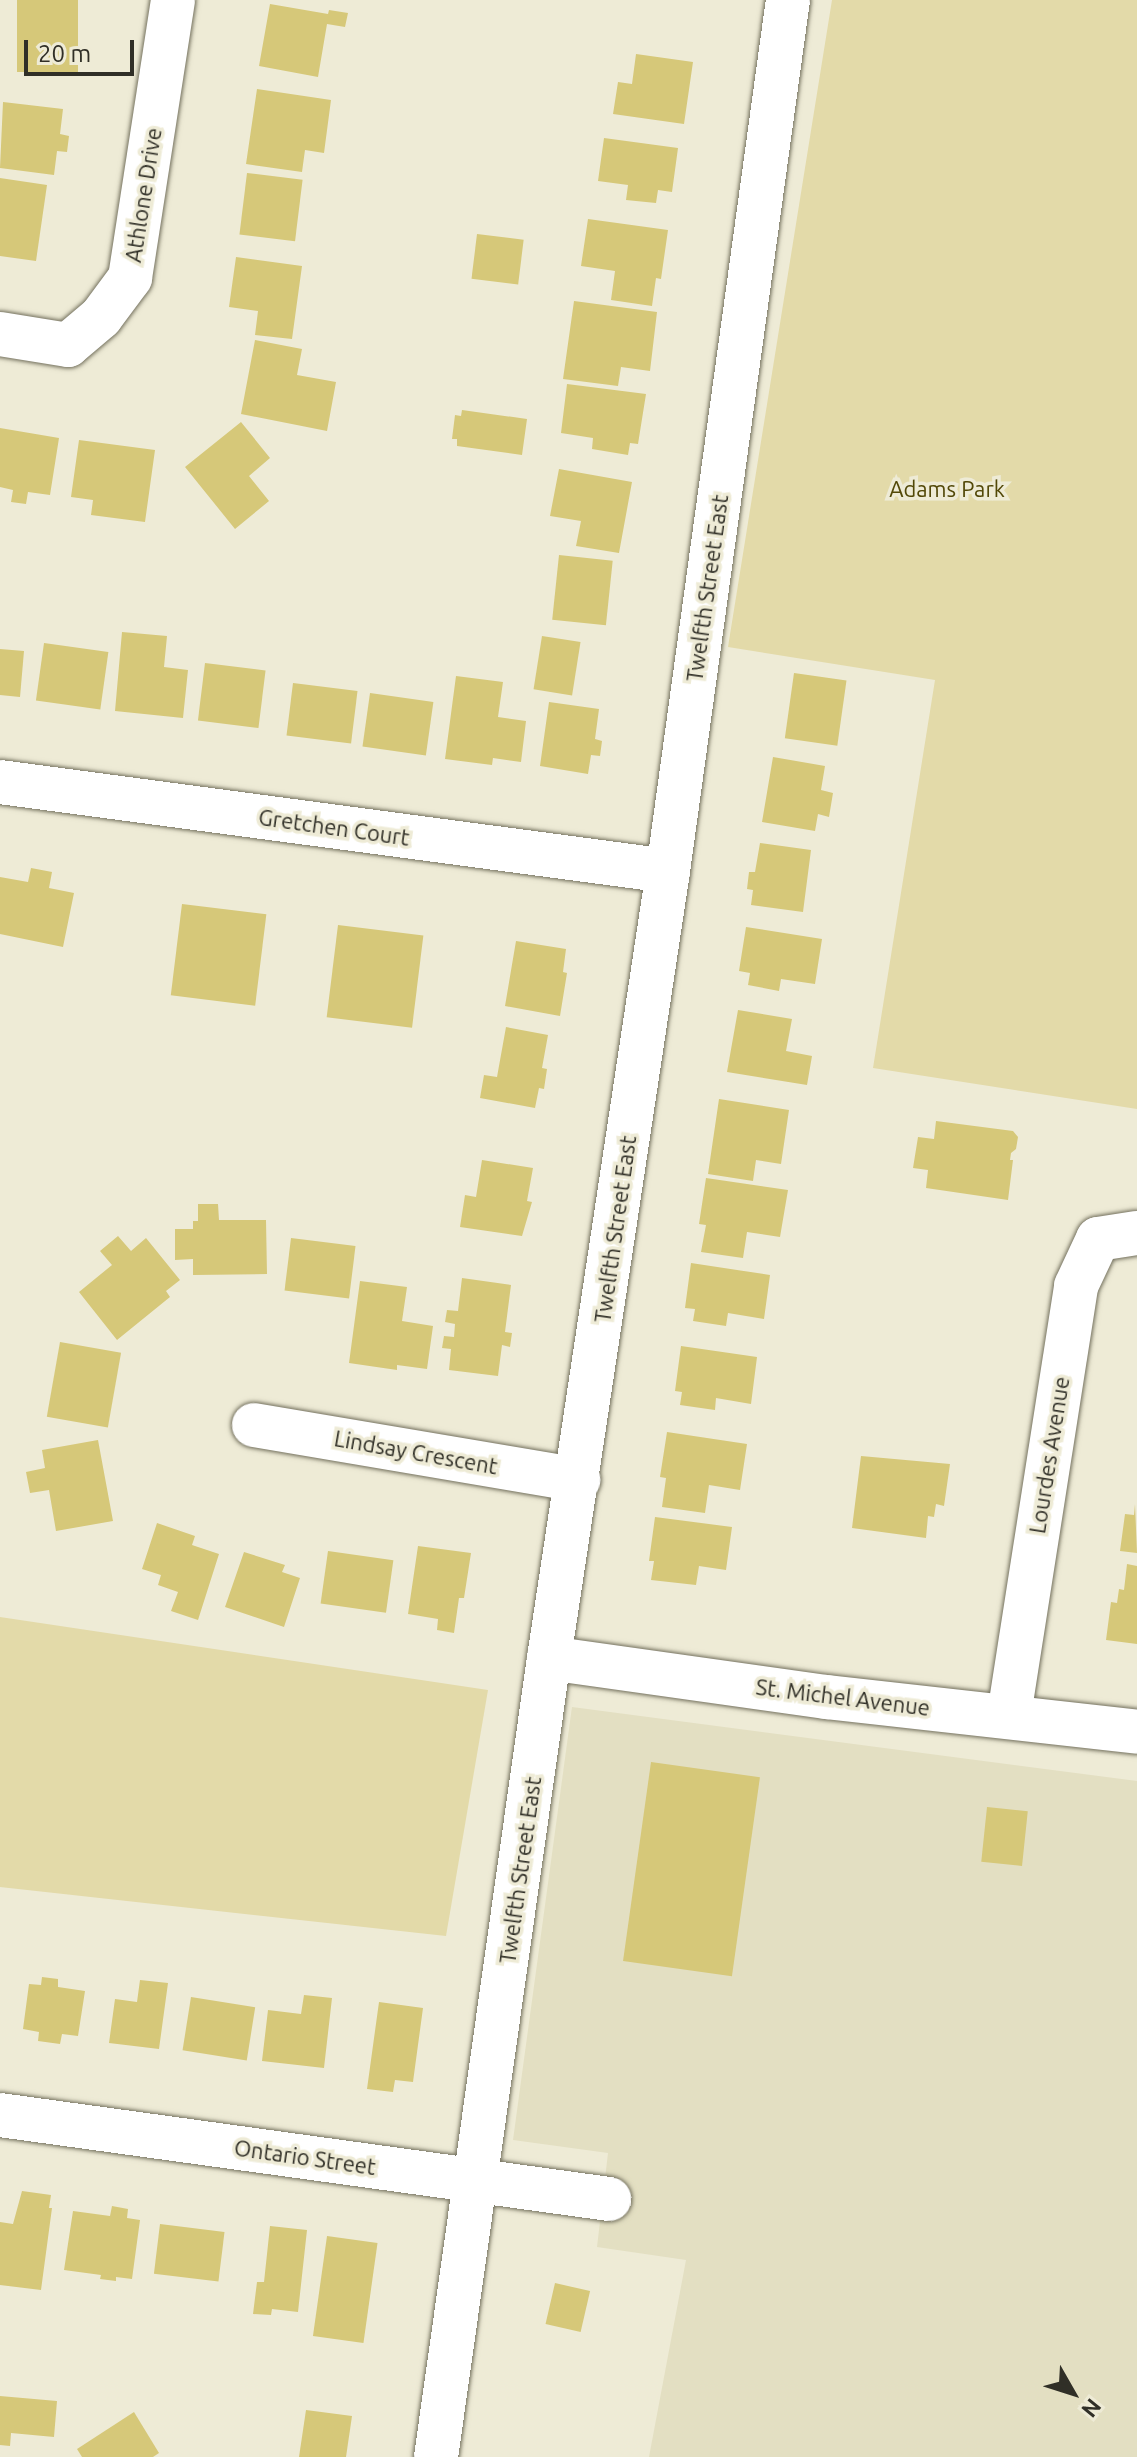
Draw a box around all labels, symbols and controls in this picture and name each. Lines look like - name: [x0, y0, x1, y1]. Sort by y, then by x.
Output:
- scale bar: [28, 24, 138, 74]
- text: 20 m: [38, 40, 91, 67]
- street label: Athlone Drive: [119, 126, 167, 264]
- park label: Adams Park: [889, 476, 1005, 502]
- street label: Twelfth Street East: [681, 493, 733, 683]
- street label: Gretchen Court: [257, 803, 411, 851]
- street label: Twelfth Street East: [589, 1134, 641, 1324]
- street label: Lourdes Avenue: [1024, 1375, 1074, 1535]
- street label: Lindsay Crescent: [332, 1425, 500, 1479]
- street label: St. Michel Avenue: [754, 1673, 932, 1721]
- street label: Twelfth Street East: [494, 1775, 546, 1965]
- street label: Ontario Street: [233, 2134, 377, 2180]
- north arrow: [1033, 2353, 1113, 2433]
- text: N: [1077, 2394, 1107, 2423]

